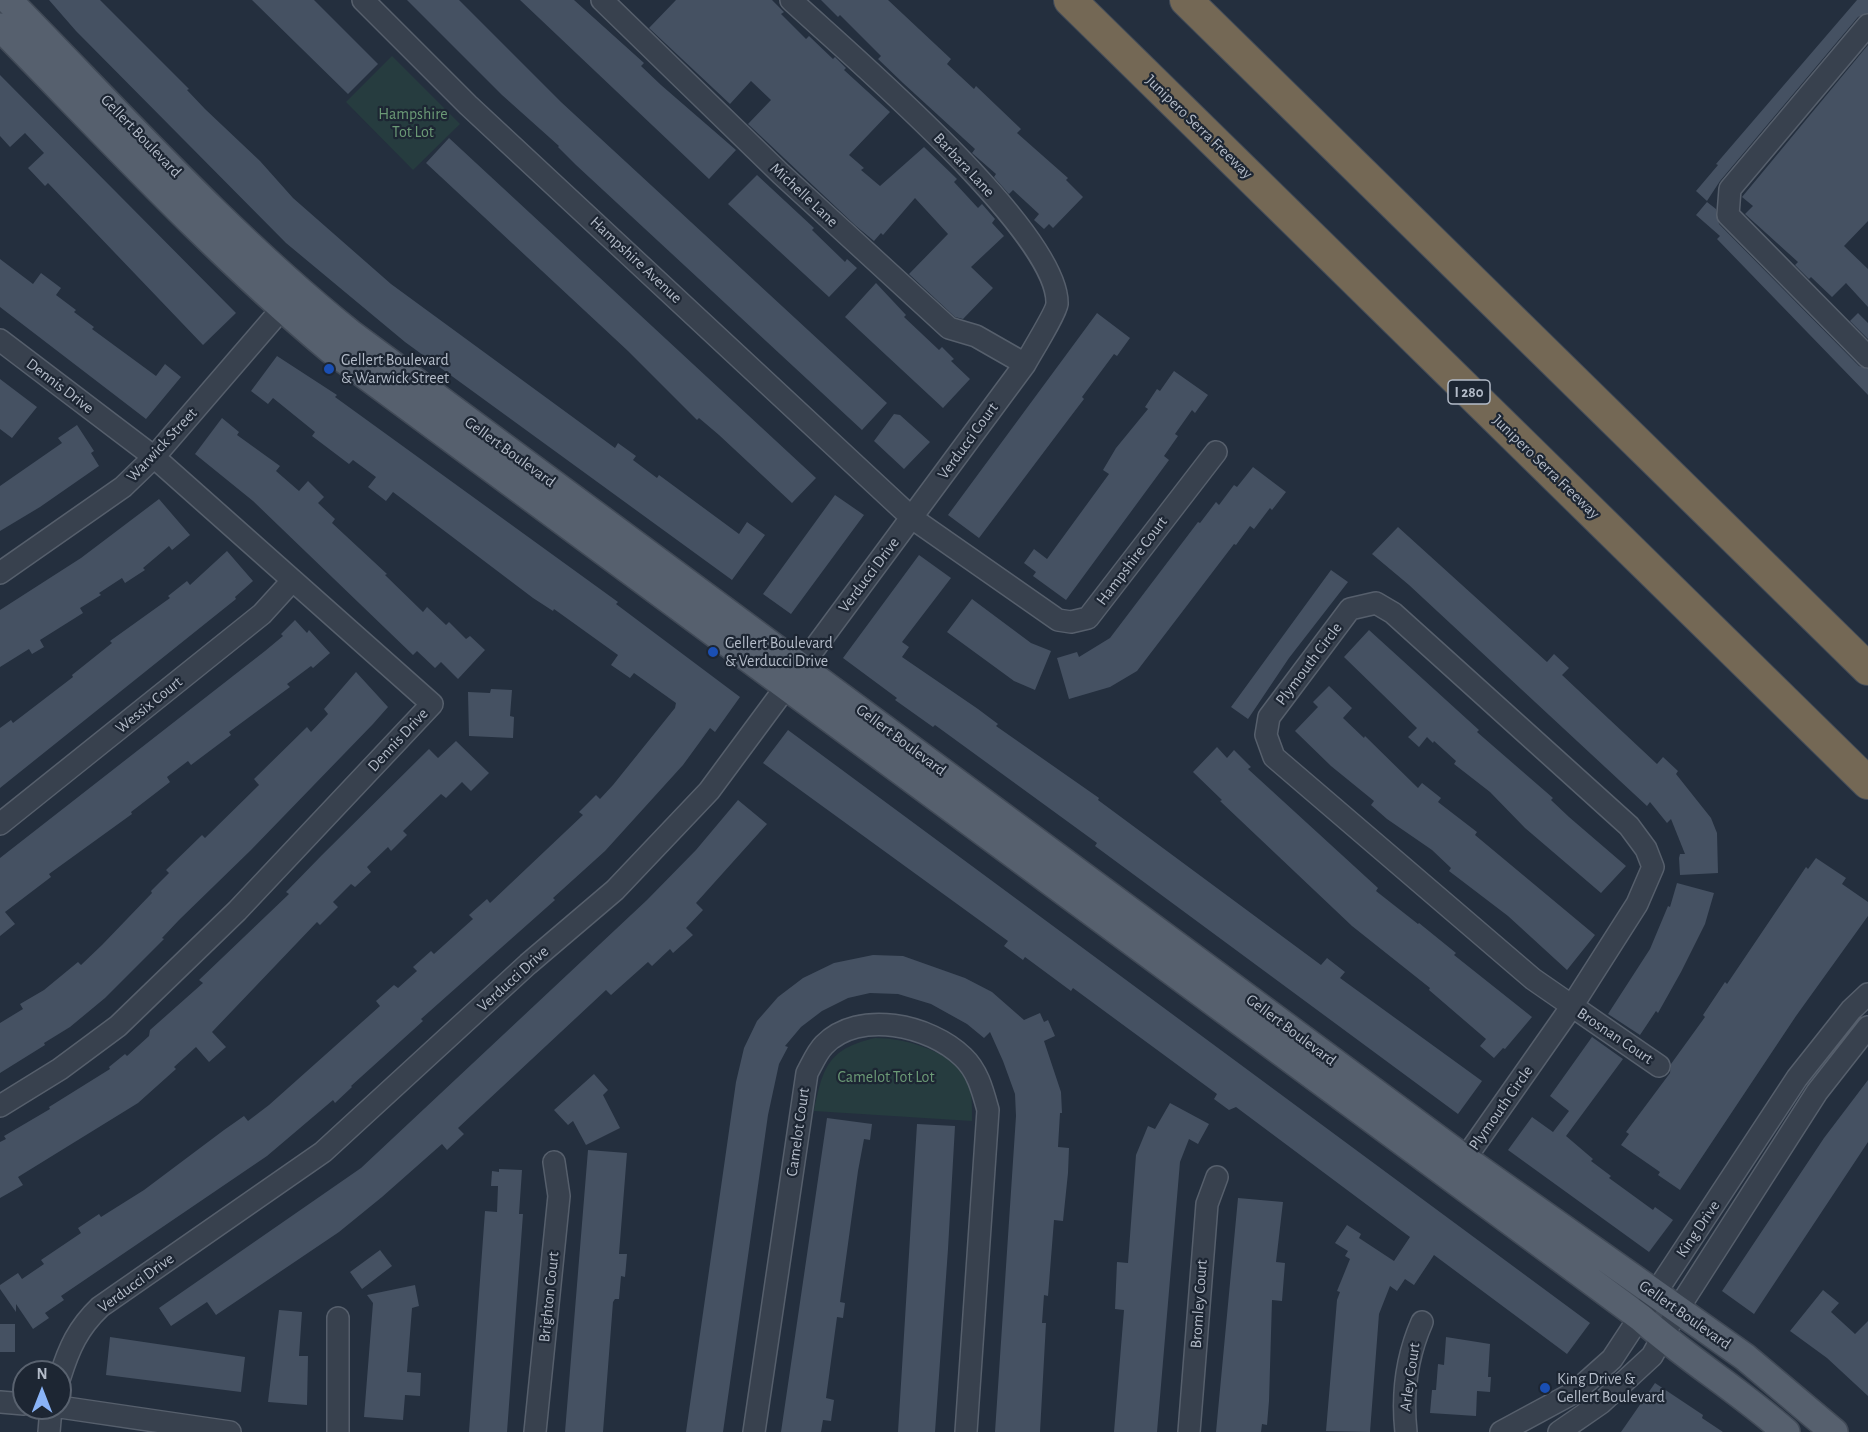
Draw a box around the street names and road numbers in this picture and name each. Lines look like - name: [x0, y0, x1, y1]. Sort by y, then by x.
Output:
- street label: Junipero Serra Freeway: [1141, 71, 1257, 183]
- street label: Gellert Boulevard: [97, 91, 185, 181]
- street label: Barbara Lane: [929, 129, 999, 201]
- street label: Michelle Lane: [766, 159, 842, 231]
- street label: Hampshire Avenue: [586, 212, 686, 308]
- street label: Dennis Drive: [22, 354, 98, 418]
- road number: I 280: [1448, 380, 1490, 404]
- street label: Verducci Court: [934, 399, 1002, 483]
- street label: Warwick Street: [123, 404, 201, 486]
- street label: Junipero Serra Freeway: [1488, 411, 1604, 523]
- street label: Gellert Boulevard: [461, 413, 559, 491]
- street label: Hampshire Court: [1092, 513, 1172, 609]
- street label: Verducci Drive: [834, 534, 904, 616]
- street label: Plymouth Circle: [1272, 619, 1346, 709]
- street label: Wessix Court: [112, 672, 186, 738]
- street label: Gellert Boulevard: [852, 700, 950, 780]
- street label: Dennis Drive: [364, 704, 432, 776]
- street label: Verducci Drive: [473, 942, 553, 1016]
- street label: Gellert Boulevard: [1242, 990, 1340, 1070]
- street label: Brosnan Court: [1573, 1003, 1657, 1069]
- street label: Plymouth Circle: [1465, 1062, 1537, 1154]
- street label: Camelot Court: [782, 1086, 814, 1178]
- street label: King Drive: [1672, 1197, 1724, 1261]
- street label: Verducci Drive: [94, 1249, 178, 1317]
- street label: Brighton Court: [535, 1251, 563, 1343]
- street label: Bromley Court: [1186, 1259, 1212, 1349]
- street label: Gellert Boulevard: [1635, 1276, 1735, 1354]
- street label: Arley Court: [1396, 1341, 1424, 1413]

